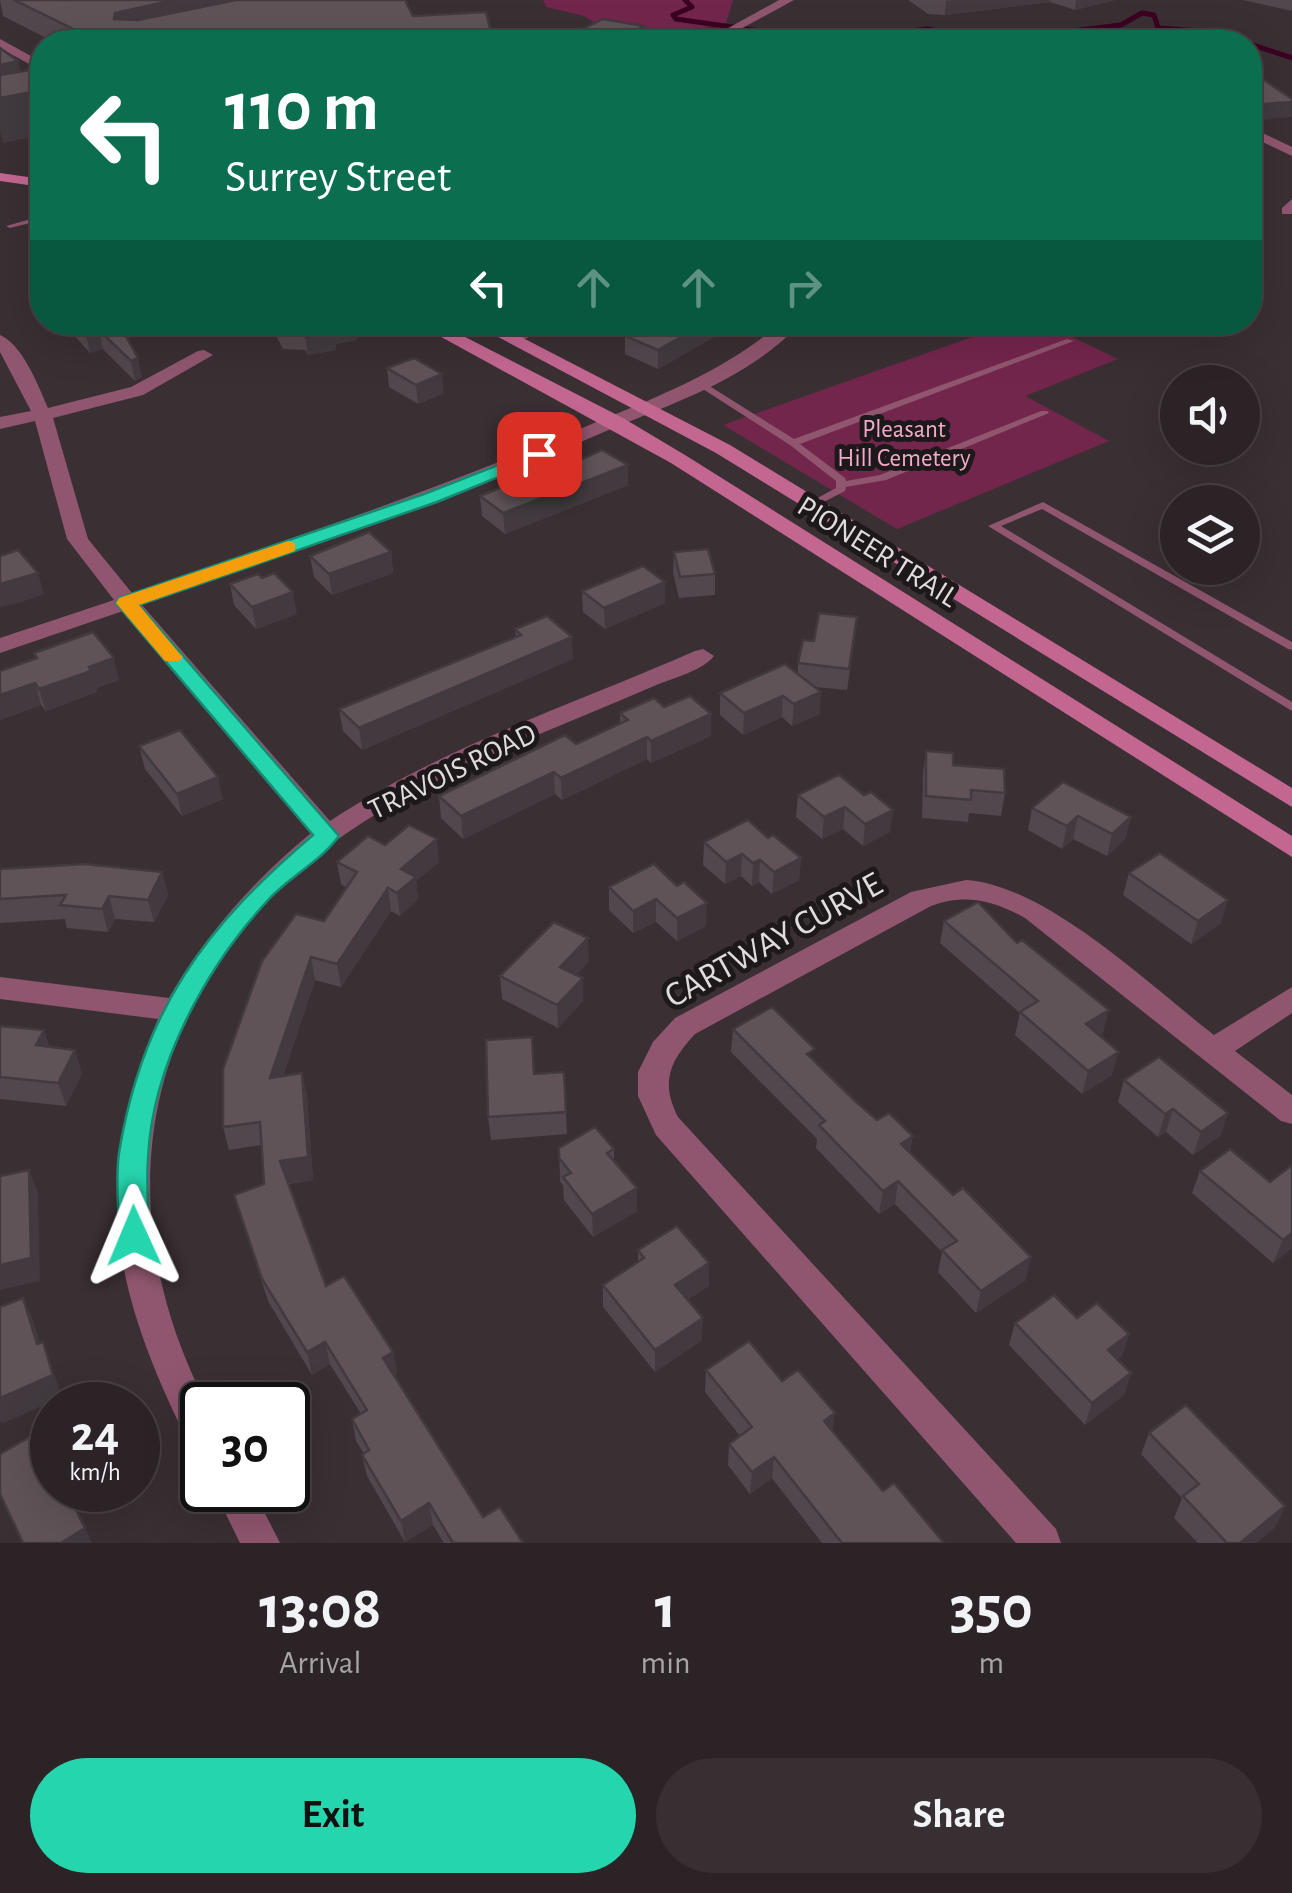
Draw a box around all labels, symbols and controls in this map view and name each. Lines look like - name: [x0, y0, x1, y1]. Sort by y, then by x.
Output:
- icon: left: [60, 70, 190, 200]
- text: 110 m: [225, 73, 379, 143]
- text: Surrey Street: [225, 155, 451, 200]
- icon: left: [461, 260, 516, 315]
- icon: ahead: [566, 260, 621, 315]
- icon: ahead: [671, 260, 726, 315]
- icon: right: [776, 260, 831, 315]
- map controls: [1160, 365, 1260, 585]
- button: sound: [1160, 365, 1260, 465]
- pin: [497, 412, 582, 497]
- park label: Pleasant Hill Cemetery: [837, 417, 971, 471]
- icon: arrive: [512, 427, 567, 482]
- button: layers: [1160, 485, 1260, 585]
- street label: PIONEER TRAIL: [792, 491, 963, 613]
- street label: TRAVOIS ROAD: [364, 718, 541, 825]
- street label: CARTWAY CURVE: [659, 866, 888, 1014]
- position arrow: [82, 1184, 186, 1288]
- speed limit sign: 30: [180, 1382, 310, 1512]
- text: 24: [71, 1410, 119, 1460]
- text: km/h: [69, 1460, 121, 1485]
- text: 13:08: [259, 1579, 381, 1639]
- text: 1: [655, 1579, 676, 1639]
- text: 350: [950, 1579, 1033, 1639]
- text: Arrival: [279, 1647, 361, 1679]
- text: min: [641, 1647, 690, 1679]
- text: m: [978, 1647, 1004, 1679]
- button: Exit: [30, 1758, 636, 1873]
- button: Share: [656, 1758, 1262, 1873]

